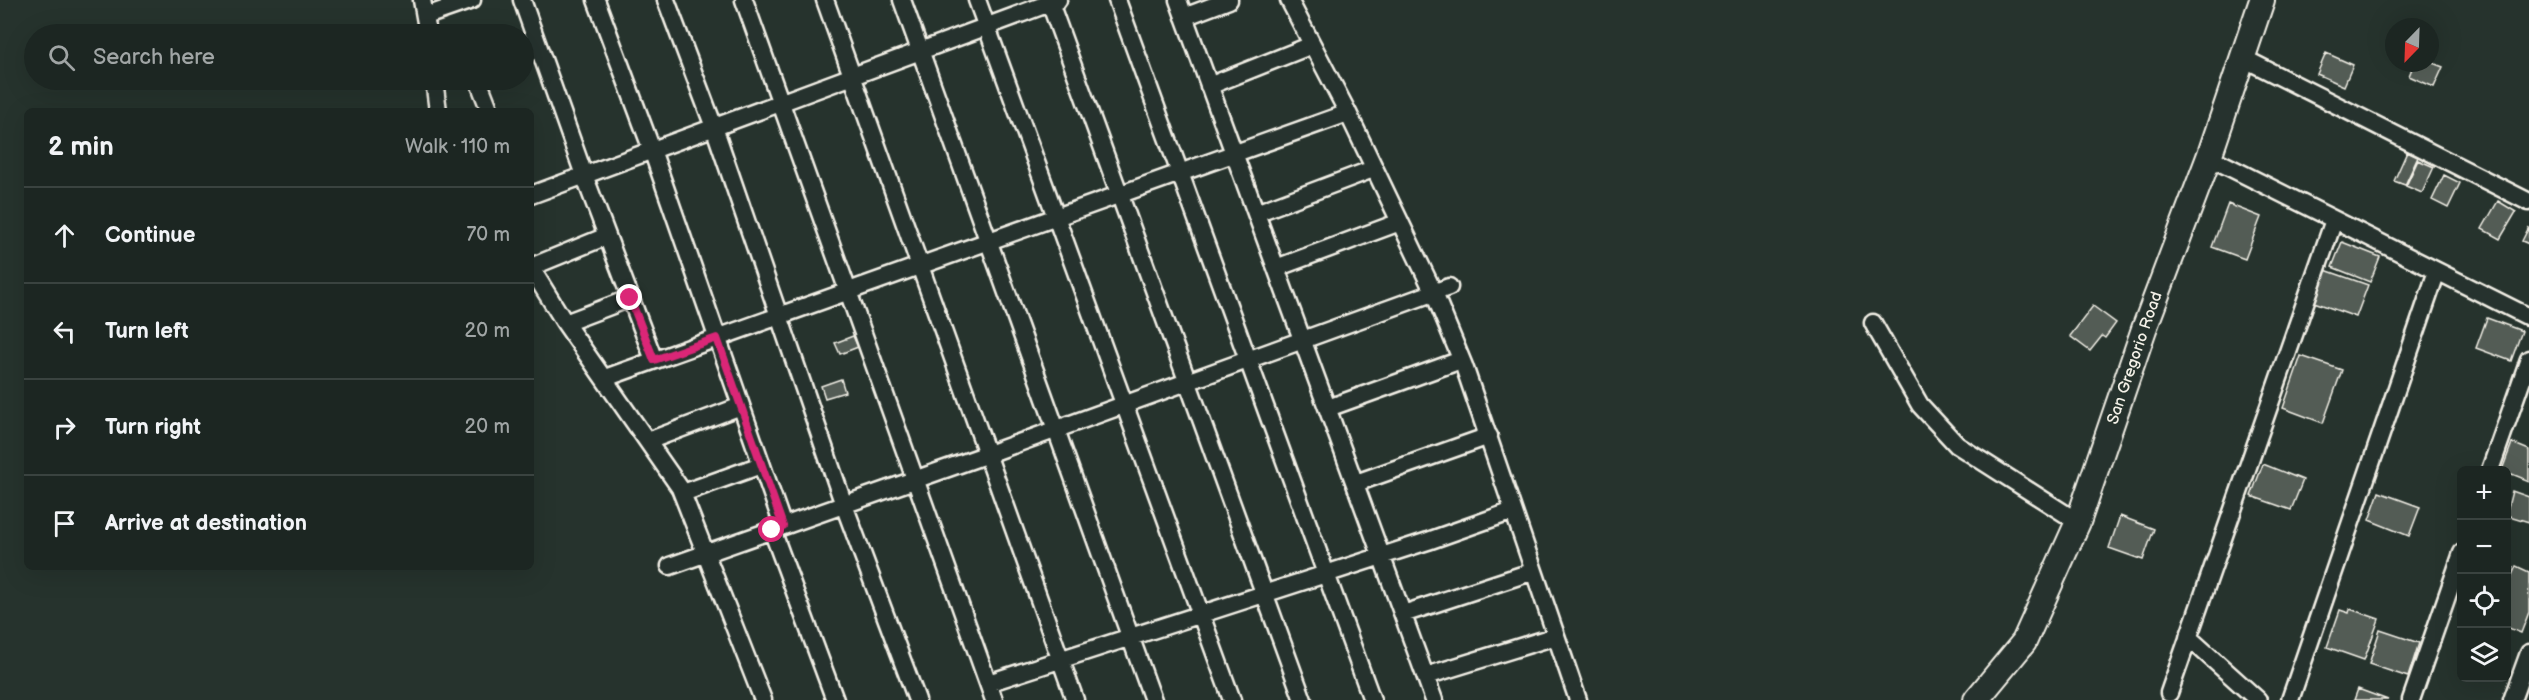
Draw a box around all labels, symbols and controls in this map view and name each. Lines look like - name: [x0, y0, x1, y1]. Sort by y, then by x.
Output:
- north arrow: [2385, 18, 2439, 72]
- search box: [24, 24, 534, 90]
- icon: search: [45, 41, 78, 74]
- text: Search here: [93, 44, 215, 71]
- text: 2 min: [48, 132, 114, 163]
- text: Walk · 110 m: [405, 135, 510, 159]
- icon: ahead: [48, 219, 81, 252]
- text: Continue: [105, 222, 195, 249]
- text: 70 m: [466, 223, 510, 247]
- route end: [616, 284, 642, 310]
- street label: San Gregorio Road: [2103, 289, 2167, 427]
- icon: left: [48, 315, 81, 348]
- text: Turn left: [105, 318, 189, 345]
- text: 20 m: [465, 319, 510, 343]
- icon: right: [48, 411, 81, 444]
- text: Turn right: [105, 414, 201, 441]
- text: 20 m: [465, 415, 510, 439]
- map controls: [2457, 466, 2511, 682]
- button: +: [2457, 466, 2511, 520]
- icon: arrive: [48, 507, 81, 540]
- text: Arrive at destination: [105, 510, 307, 537]
- route start: [758, 516, 784, 542]
- button: −: [2457, 520, 2511, 574]
- button: locate: [2457, 574, 2511, 628]
- button: layers: [2457, 628, 2511, 682]

